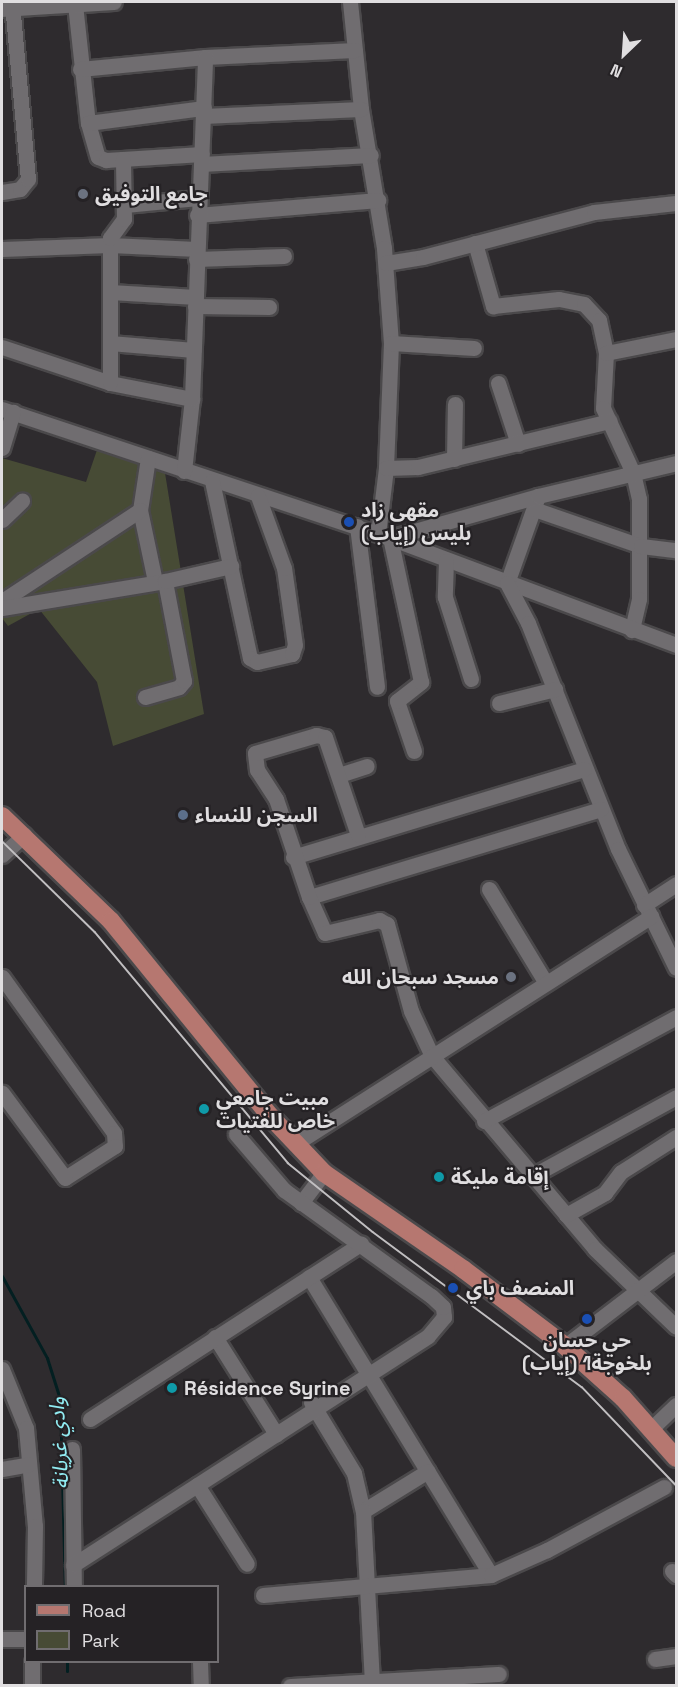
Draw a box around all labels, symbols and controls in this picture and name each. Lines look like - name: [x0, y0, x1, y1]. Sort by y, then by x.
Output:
- north arrow: [594, 24, 654, 84]
- text: N: [607, 59, 625, 83]
- place label: جامع التوفيق: [95, 182, 207, 206]
- marker: جامع التوفيق: [76, 187, 90, 201]
- place label: مقهى زاد بليس (إياب): [361, 498, 471, 545]
- marker: مقهى زاد بليس (إياب): [342, 515, 356, 529]
- place label: السجن للنساء: [195, 803, 318, 827]
- marker: السجن للنساء: [176, 808, 190, 822]
- place label: مسجد سبحان الله: [342, 965, 499, 989]
- marker: مسجد سبحان الله: [504, 970, 518, 984]
- place label: مبيت جامعي خاص للفتيات: [216, 1086, 335, 1133]
- marker: مبيت جامعي خاص للفتيات: [197, 1102, 211, 1116]
- place label: إقامة مليكة: [451, 1165, 549, 1189]
- marker: إقامة مليكة: [432, 1170, 446, 1184]
- place label: المنصف باي: [466, 1276, 574, 1300]
- marker: المنصف باي: [444, 1279, 462, 1297]
- marker: حي حسان بلخوجة1 (إياب): [580, 1312, 594, 1326]
- place label: حي حسان بلخوجة1 (إياب): [522, 1328, 652, 1375]
- place label: Résidence Syrine: [184, 1376, 350, 1400]
- marker: Résidence Syrine: [165, 1381, 179, 1395]
- water label: وادي غريانة: [44, 1396, 74, 1490]
- legend: [24, 1585, 219, 1663]
- text: Road: [82, 1599, 126, 1622]
- text: Park: [82, 1629, 119, 1652]

